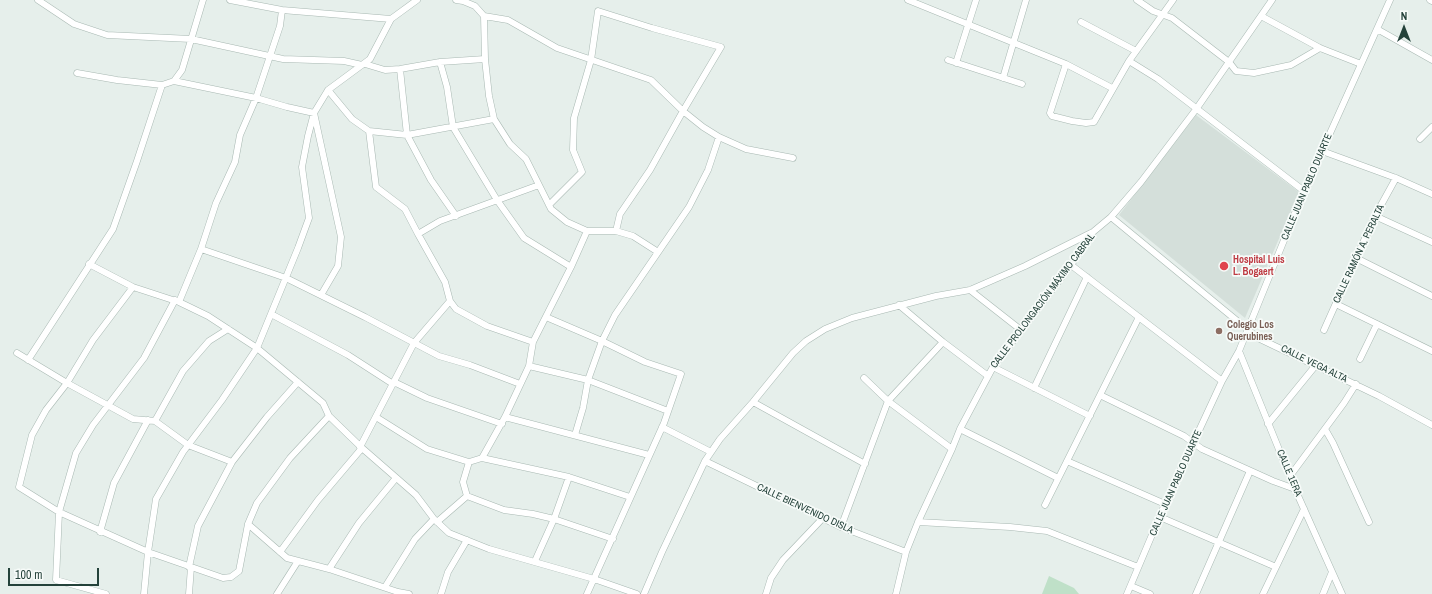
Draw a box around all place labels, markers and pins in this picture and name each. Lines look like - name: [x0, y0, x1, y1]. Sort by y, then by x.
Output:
- place label: Hospital Luis L. Bogaert: [1233, 254, 1284, 278]
- marker: Hospital Luis L. Bogaert: [1218, 260, 1230, 272]
- place label: Colegio Los Querubines: [1227, 319, 1274, 342]
- marker: Colegio Los Querubines: [1214, 326, 1224, 336]

